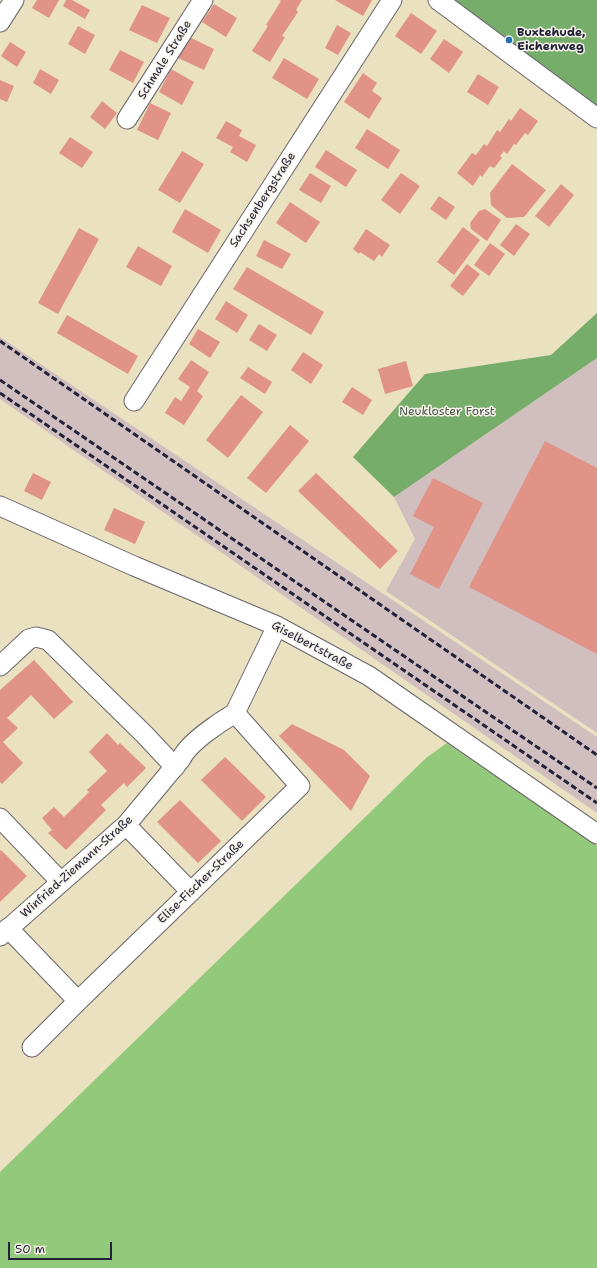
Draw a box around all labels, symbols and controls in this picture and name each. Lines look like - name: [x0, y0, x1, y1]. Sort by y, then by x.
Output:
- street label: Schmale Straße: [135, 18, 195, 102]
- place label: Buxtehude, Eichenweg: [517, 26, 586, 54]
- marker: Buxtehude, Eichenweg: [504, 35, 514, 45]
- street label: Sachsenbergstraße: [227, 150, 299, 250]
- park label: Neukloster Forst: [399, 405, 495, 419]
- street label: Giselbertstraße: [269, 618, 355, 674]
- street label: Winfried-Ziemann-Straße: [18, 813, 136, 921]
- street label: Elise-Fischer-Straße: [155, 837, 247, 927]
- scale bar: [10, 1234, 114, 1260]
- text: 50 m: [15, 1241, 45, 1257]

